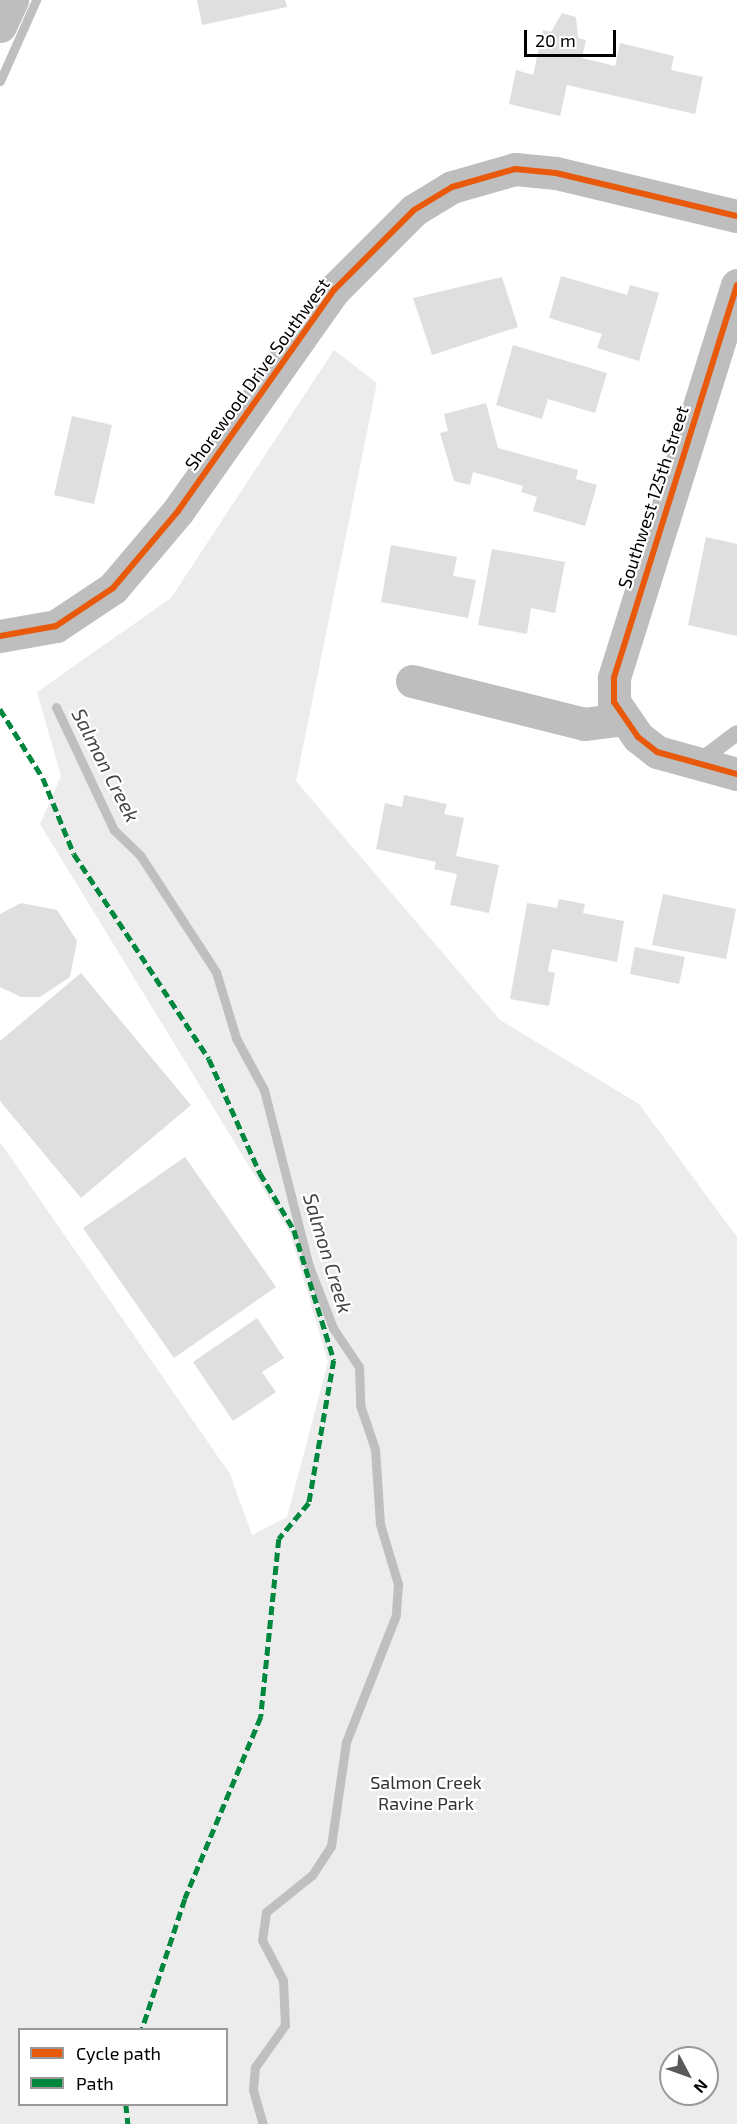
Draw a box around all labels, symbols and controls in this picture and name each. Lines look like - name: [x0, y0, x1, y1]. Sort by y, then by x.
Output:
- scale bar: [527, 18, 618, 56]
- text: 20 m: [535, 29, 576, 51]
- street label: Shorewood Drive Southwest: [180, 274, 334, 474]
- street label: Southwest 125th Street: [613, 403, 693, 591]
- water label: Salmon Creek: [67, 704, 145, 826]
- water label: Salmon Creek: [298, 1190, 358, 1316]
- park label: Salmon Creek Ravine Park: [370, 1772, 482, 1814]
- legend: [18, 2028, 228, 2106]
- text: Cycle path: [76, 2042, 161, 2064]
- north arrow: [659, 2046, 719, 2106]
- text: Path: [76, 2072, 114, 2094]
- text: N: [690, 2076, 712, 2097]

